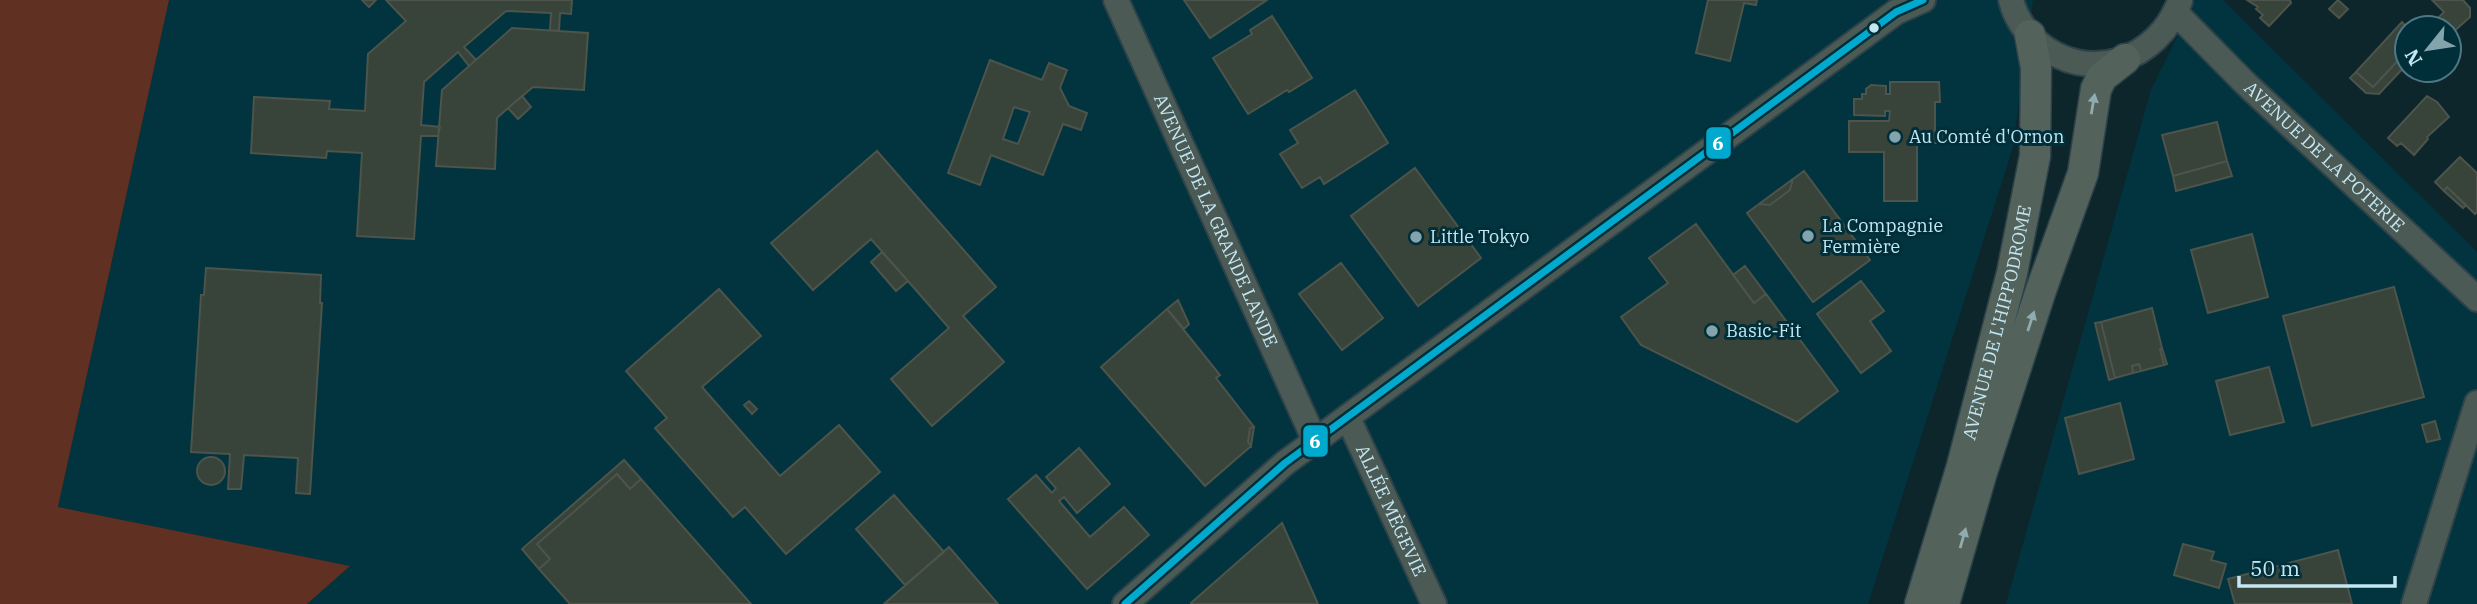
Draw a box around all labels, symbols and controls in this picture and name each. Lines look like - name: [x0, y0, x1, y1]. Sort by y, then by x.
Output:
- north arrow: [2393, 14, 2463, 84]
- unlabelled marker: [1867, 21, 1881, 35]
- text: N: [2399, 45, 2427, 70]
- street label: AVENUE DE LA POTERIE: [2240, 76, 2410, 237]
- street label: AVENUE DE LA GRANDE LANDE: [1149, 90, 1283, 351]
- one-way arrow: [2088, 92, 2099, 114]
- place label: Au Comté d'Ornon: [1909, 125, 2064, 148]
- line badge: 6: [1705, 126, 1732, 160]
- marker: Au Comté d'Ornon: [1887, 129, 1903, 145]
- text: 6: [1712, 131, 1724, 155]
- street label: AVENUE DE L'HIPPODROME: [1957, 203, 2036, 442]
- place label: La Compagnie Fermière: [1822, 214, 1943, 258]
- place label: Little Tokyo: [1430, 225, 1529, 248]
- marker: La Compagnie Fermière: [1800, 228, 1816, 244]
- marker: Little Tokyo: [1408, 229, 1424, 245]
- one-way arrow: [2026, 311, 2036, 332]
- place label: Basic-Fit: [1726, 319, 1801, 342]
- marker: Basic-Fit: [1704, 323, 1720, 339]
- line badge: 6: [1302, 424, 1329, 458]
- text: 6: [1309, 429, 1321, 453]
- street label: ALLÉE MÈGEVIE: [1351, 441, 1432, 580]
- one-way arrow: [1958, 527, 1969, 549]
- scale bar: [2239, 544, 2395, 588]
- text: 50 m: [2250, 554, 2300, 582]

